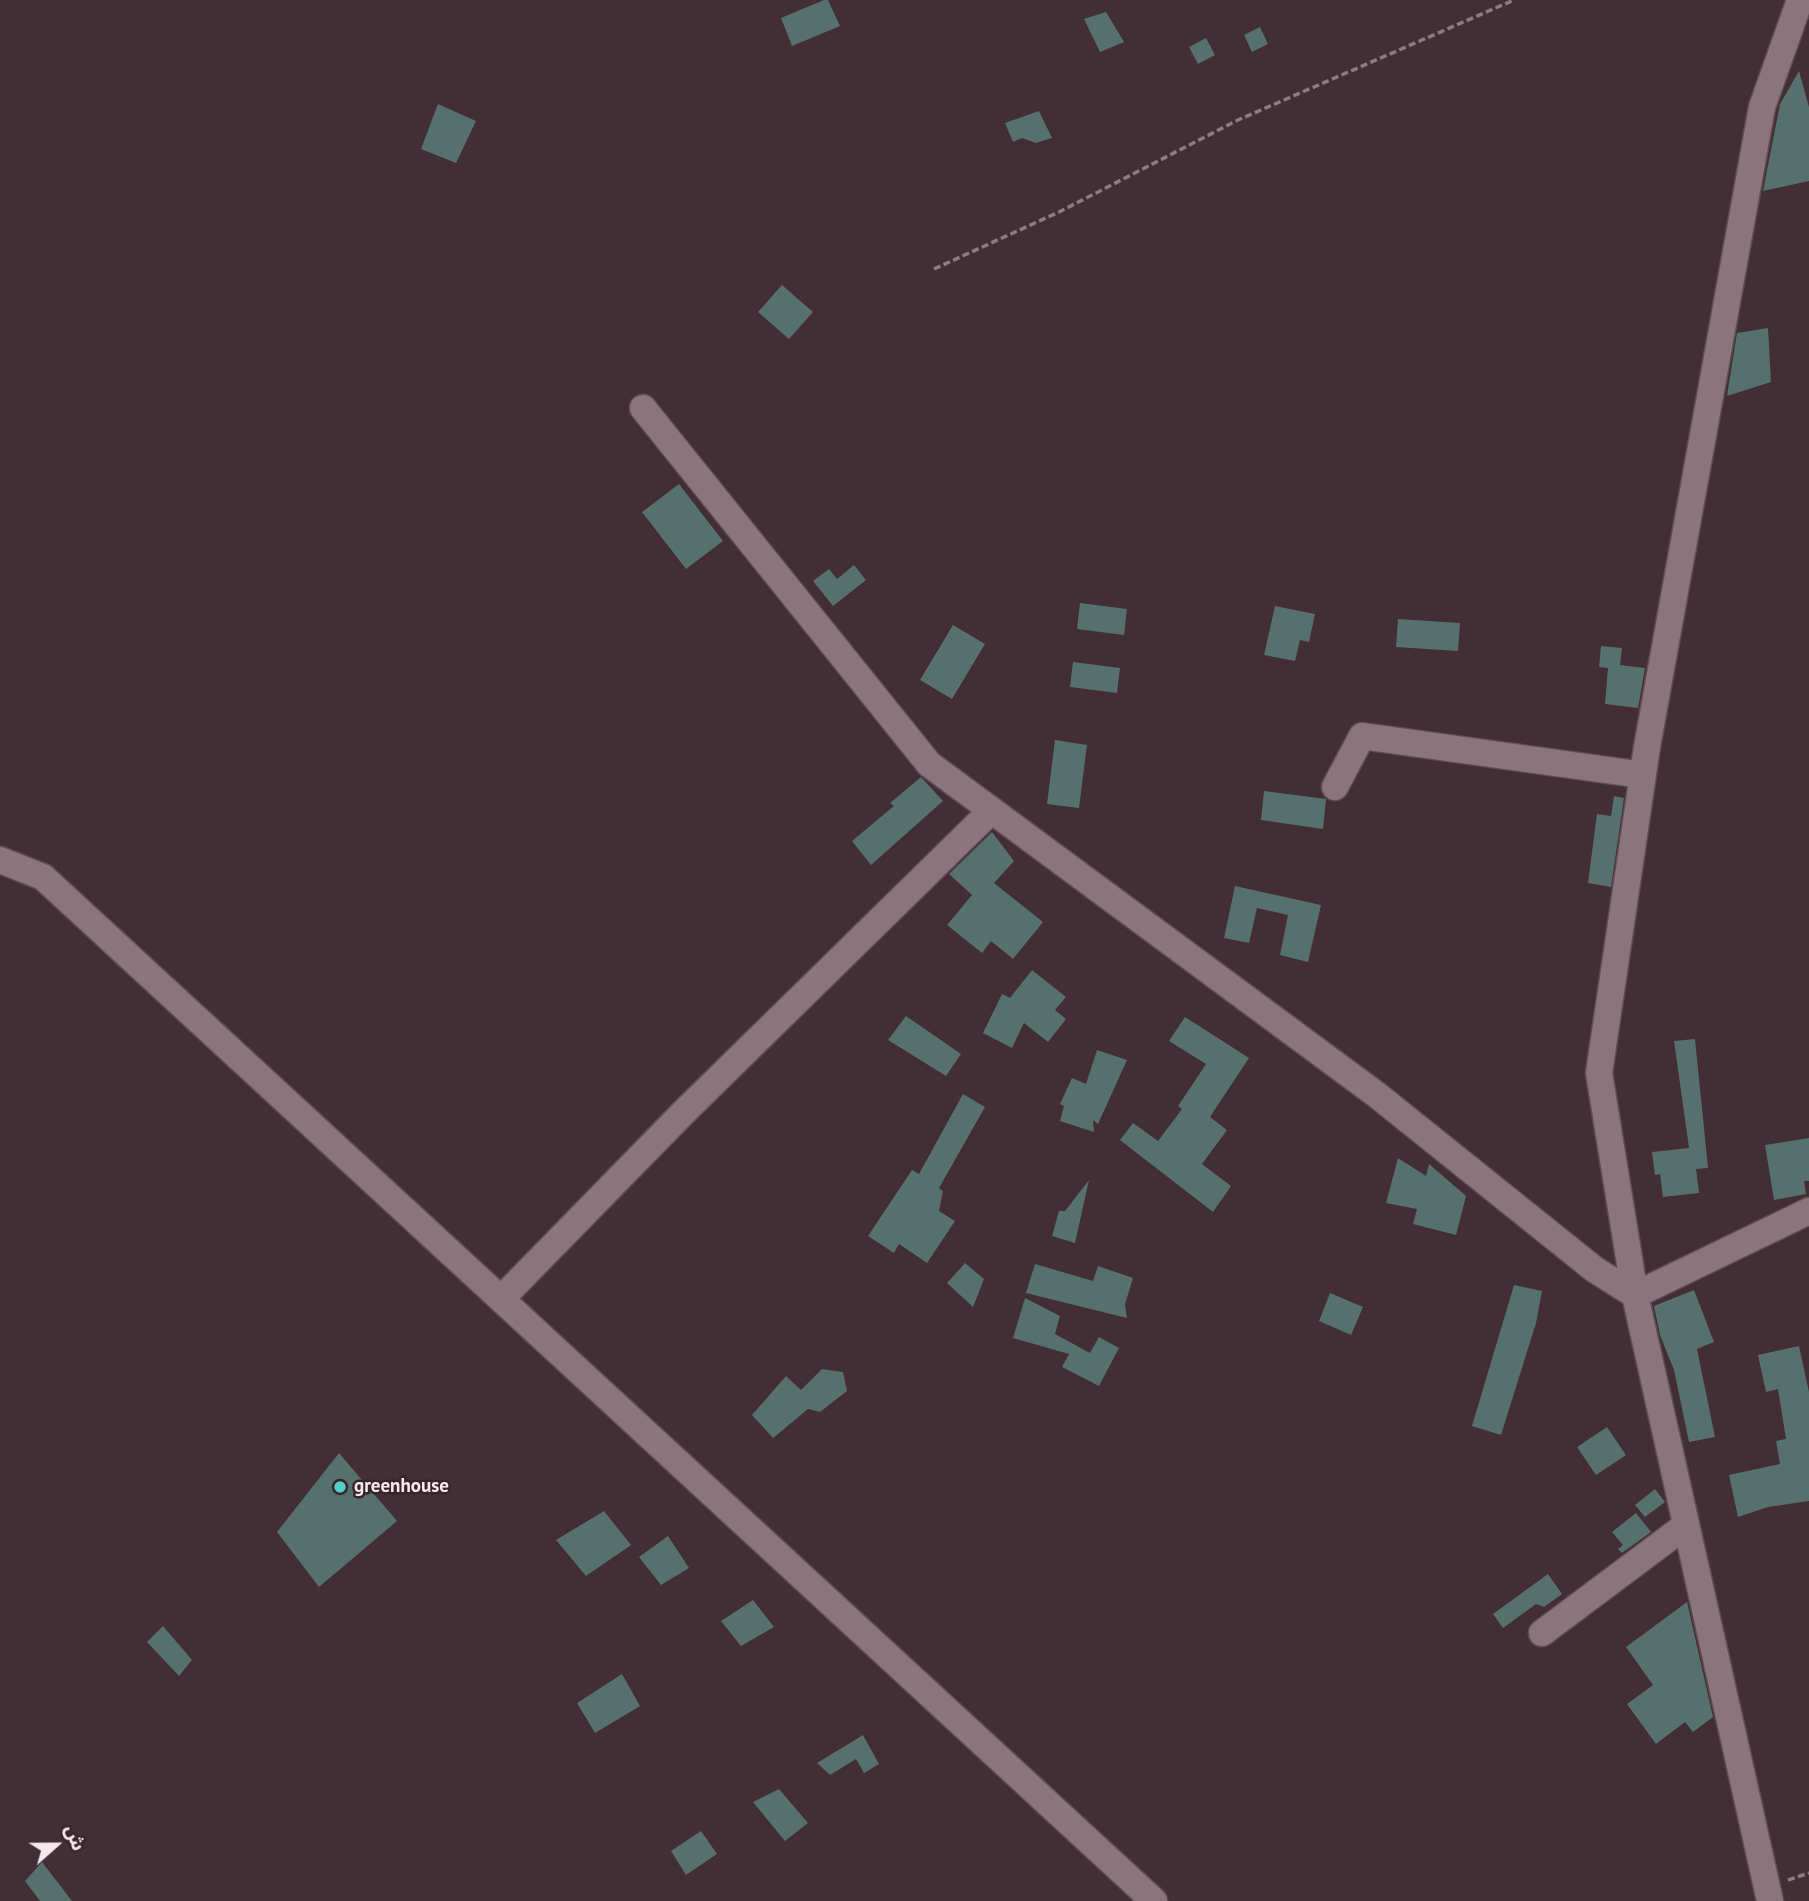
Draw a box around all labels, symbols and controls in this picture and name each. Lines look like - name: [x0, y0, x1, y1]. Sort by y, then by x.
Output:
- place label: greenhouse: [354, 1476, 449, 1498]
- marker: greenhouse: [332, 1479, 348, 1495]
- north arrow: [21, 1810, 91, 1880]
- text: ش: [60, 1821, 91, 1854]

